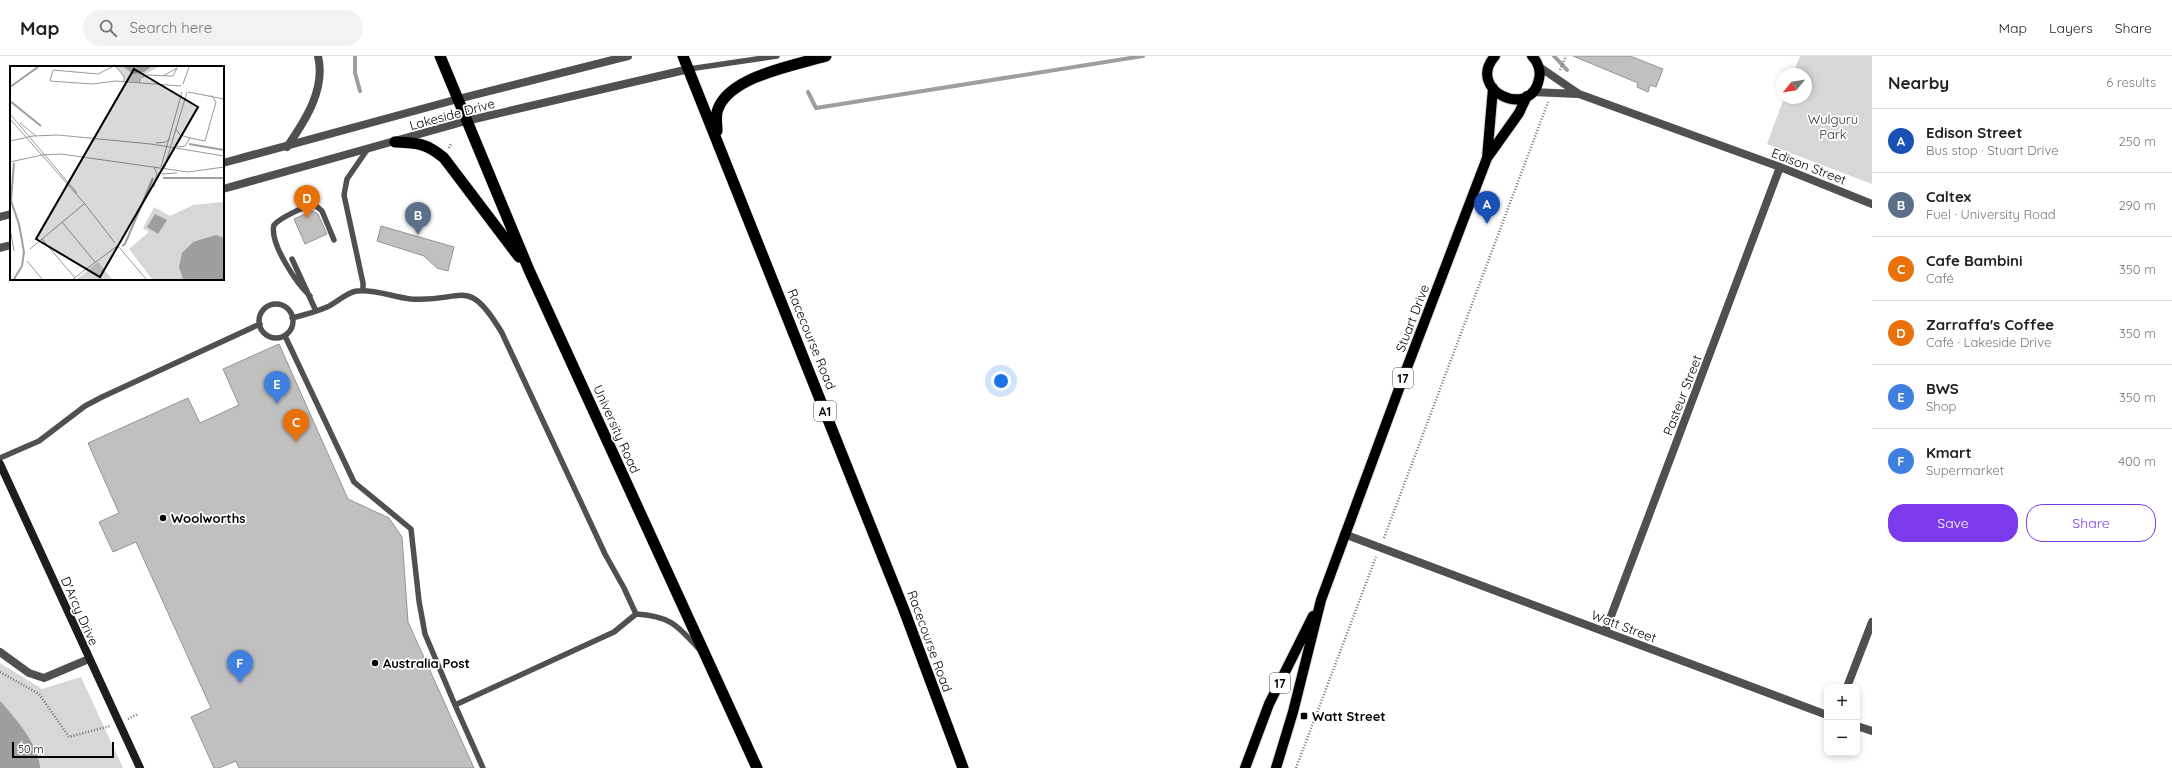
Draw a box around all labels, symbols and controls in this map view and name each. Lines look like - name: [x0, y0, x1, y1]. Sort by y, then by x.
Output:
- search box: [83, 10, 363, 46]
- text: Map: [20, 16, 59, 40]
- icon: search: [97, 17, 119, 39]
- text: Search here: [129, 18, 212, 37]
- text: Map: [1998, 19, 2027, 37]
- text: Layers: [2049, 19, 2093, 37]
- text: Share: [2115, 19, 2152, 37]
- inset map: [10, 66, 224, 280]
- north arrow: [1776, 68, 1812, 104]
- text: Nearby: [1888, 72, 1949, 93]
- text: 6 results: [2106, 74, 2156, 90]
- street label: Lakeside Drive: [408, 95, 496, 133]
- park label: Wulguru Park: [1808, 111, 1858, 142]
- text: Edison Street: [1926, 123, 2022, 142]
- text: A: [1897, 133, 1905, 149]
- text: 250 m: [2119, 133, 2156, 149]
- text: Bus stop · Stuart Drive: [1926, 142, 2059, 158]
- street label: Edison Street: [1769, 144, 1849, 188]
- pin: D: [294, 185, 320, 218]
- text: Caltex: [1926, 187, 1971, 206]
- pin: A: [1474, 191, 1500, 224]
- text: B: [1897, 197, 1905, 213]
- text: 290 m: [2118, 197, 2156, 213]
- pin: B: [405, 202, 431, 235]
- text: Fuel · University Road: [1926, 206, 2056, 222]
- text: Cafe Bambini: [1926, 251, 2023, 270]
- text: C: [1897, 261, 1905, 277]
- text: 350 m: [2119, 261, 2156, 277]
- text: Café: [1926, 270, 1954, 286]
- street label: Stuart Drive: [1392, 282, 1432, 354]
- street label: Racecourse Road: [785, 286, 839, 392]
- text: Zarraffa's Coffee: [1926, 315, 2054, 334]
- text: D: [1896, 325, 1906, 341]
- text: 350 m: [2119, 325, 2156, 341]
- text: Café · Lakeside Drive: [1926, 334, 2051, 350]
- street label: Pasteur Street: [1659, 353, 1705, 437]
- road number: 17: [1393, 368, 1413, 388]
- pin: E: [264, 371, 290, 404]
- your location: [991, 371, 1011, 391]
- text: BWS: [1926, 379, 1959, 398]
- street label: University Road: [590, 382, 644, 476]
- text: E: [1897, 389, 1905, 405]
- text: 350 m: [2119, 389, 2156, 405]
- text: Shop: [1926, 398, 1956, 414]
- road number: A1: [814, 401, 836, 421]
- pin: C: [283, 409, 309, 442]
- text: Kmart: [1926, 443, 1972, 462]
- text: F: [1897, 453, 1905, 469]
- text: 400 m: [2118, 453, 2156, 469]
- text: Supermarket: [1926, 462, 2004, 478]
- button: Save: [1888, 504, 2018, 542]
- button: Share: [2026, 504, 2156, 542]
- place label: Woolworths: [171, 510, 246, 526]
- marker: Woolworths: [158, 513, 168, 523]
- street label: D'Arcy Drive: [58, 574, 102, 648]
- street label: Racecourse Road: [904, 588, 956, 694]
- street label: Watt Street: [1589, 606, 1659, 646]
- pin: F: [227, 650, 253, 683]
- place label: Australia Post: [383, 655, 470, 671]
- marker: Australia Post: [370, 658, 380, 668]
- road number: 17: [1270, 673, 1290, 693]
- map controls: [1824, 684, 1860, 756]
- button: +: [1824, 684, 1860, 720]
- place label: Watt Street: [1312, 708, 1386, 724]
- marker: Watt Street: [1299, 711, 1309, 721]
- button: −: [1824, 720, 1860, 756]
- scale bar: [12, 740, 114, 759]
- text: 50 m: [18, 742, 44, 756]

